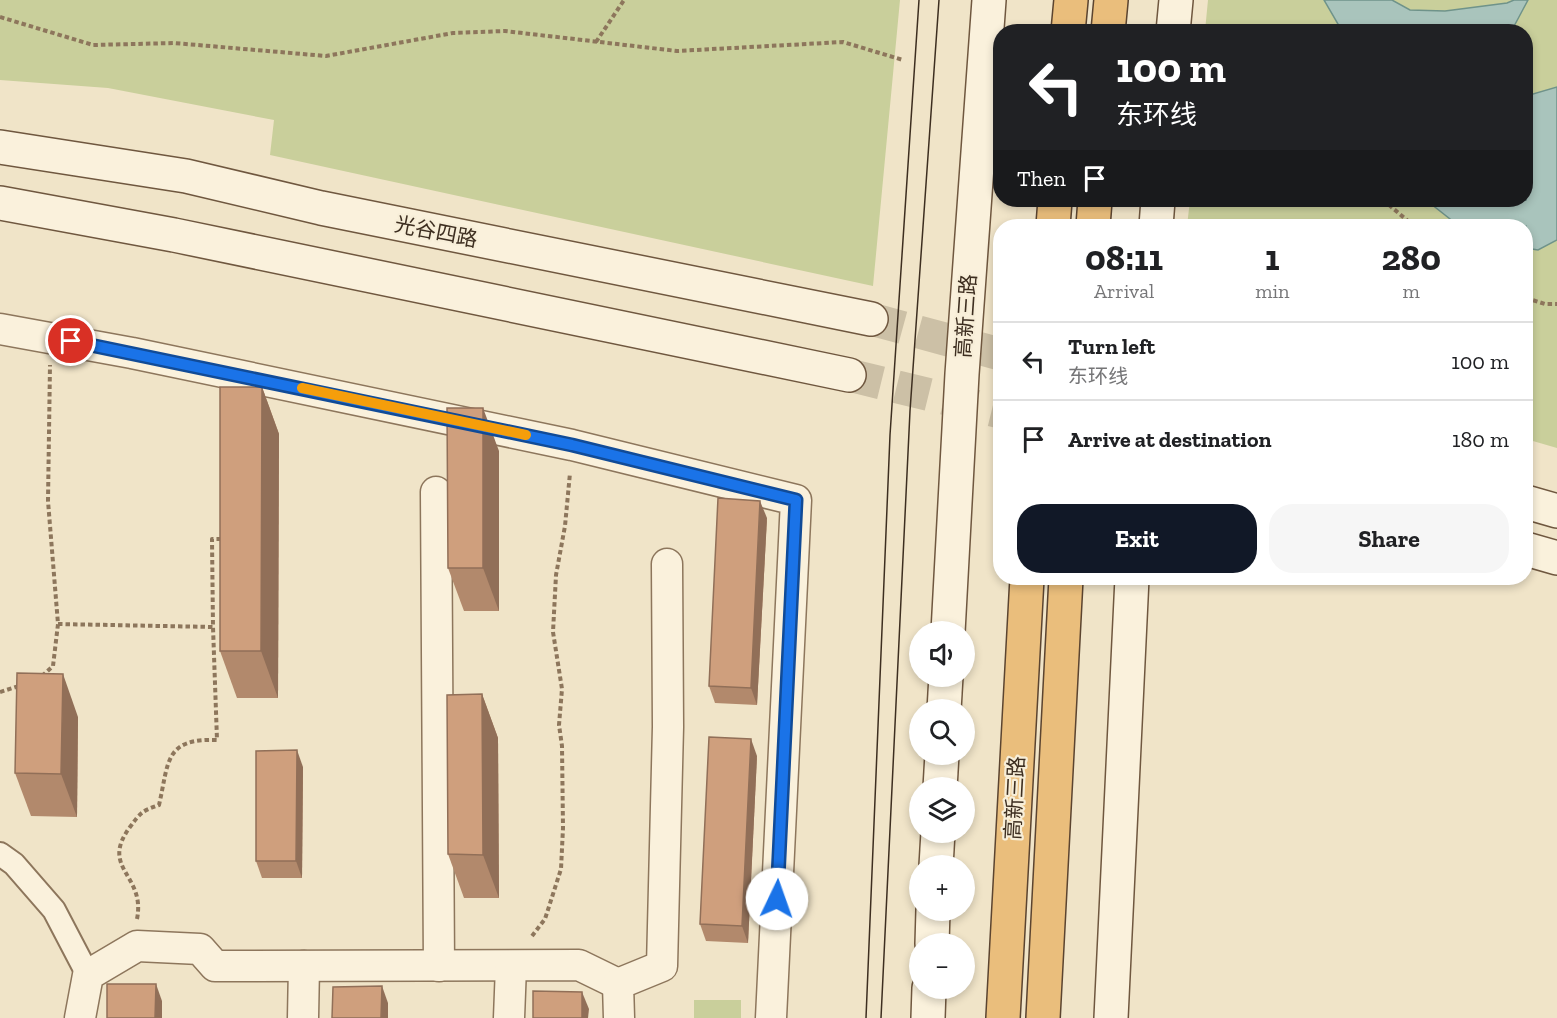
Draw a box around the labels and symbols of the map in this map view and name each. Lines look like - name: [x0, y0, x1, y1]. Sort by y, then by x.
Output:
- street label: 光谷四路: [392, 211, 480, 252]
- street label: 高新三路: [950, 273, 981, 359]
- pin: [45, 315, 96, 366]
- street label: 高新三路: [1000, 755, 1029, 841]
- position arrow: [745, 867, 809, 931]

